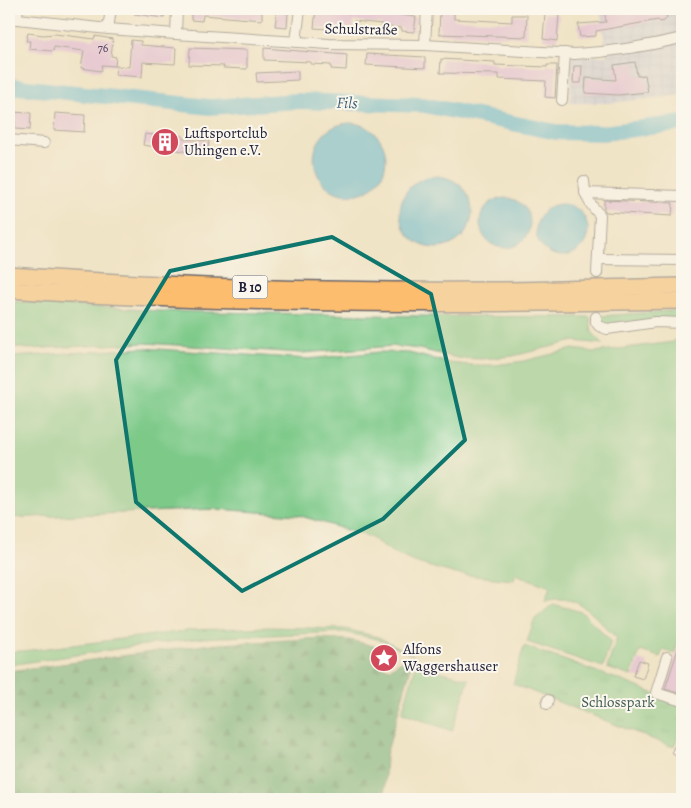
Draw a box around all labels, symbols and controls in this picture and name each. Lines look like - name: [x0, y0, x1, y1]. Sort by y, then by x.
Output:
- street label: Schulstraße: [324, 18, 398, 40]
- house number: 76: [98, 40, 109, 56]
- water label: Fils: [336, 92, 359, 114]
- place label: Luftsportclub Uhingen e.V.: [184, 123, 268, 160]
- building icon: Luftsportclub Uhingen e.V.: [150, 127, 180, 157]
- road number: B 10: [232, 276, 268, 298]
- place label: Alfons Waggershauser: [402, 639, 498, 676]
- place icon: Alfons Waggershauser: [369, 643, 399, 673]
- park label: Schlosspark: [581, 692, 655, 712]

